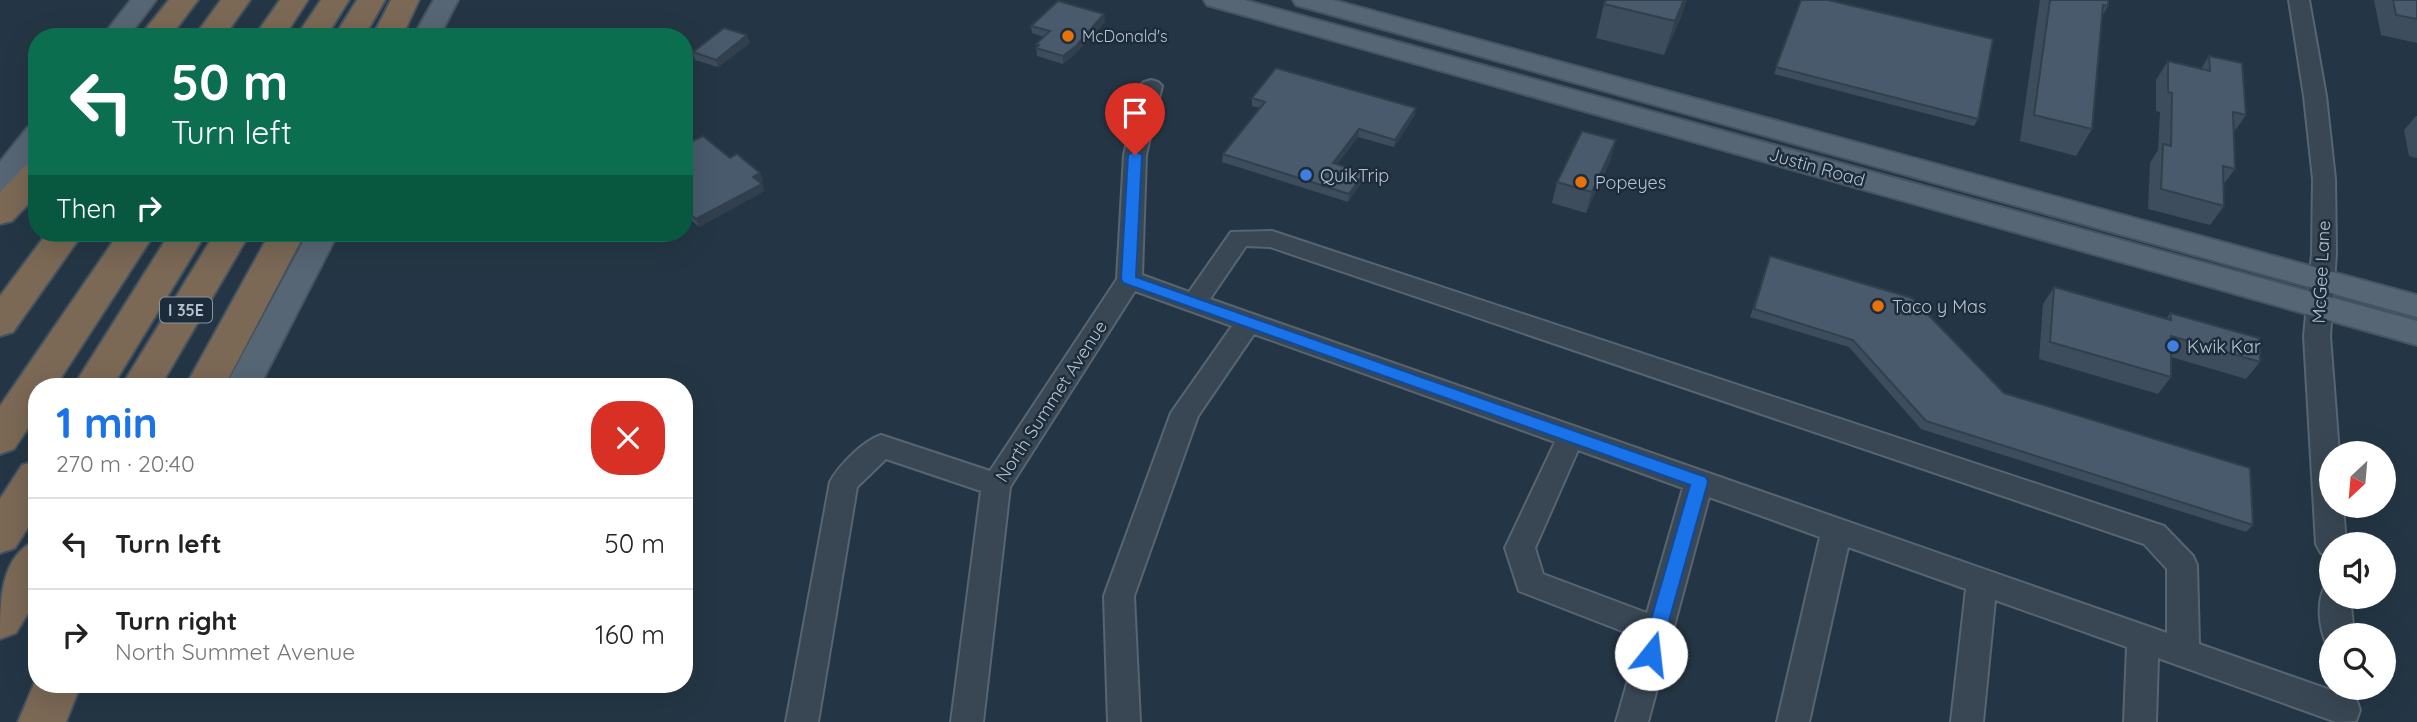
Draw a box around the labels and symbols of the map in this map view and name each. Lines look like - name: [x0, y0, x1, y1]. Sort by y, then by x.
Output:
- place label: McDonald's: [1082, 26, 1168, 46]
- marker: McDonald's: [1060, 28, 1076, 44]
- pin: [1105, 83, 1165, 155]
- street label: Justin Road: [1766, 142, 1868, 192]
- place label: QuikTrip: [1320, 164, 1389, 187]
- marker: QuikTrip: [1298, 167, 1314, 183]
- place label: Popeyes: [1595, 171, 1666, 194]
- marker: Popeyes: [1573, 174, 1589, 190]
- street label: McGee Lane: [2307, 220, 2335, 324]
- place label: Taco y Mas: [1892, 295, 1986, 318]
- road number: I 35E: [160, 298, 212, 322]
- marker: Taco y Mas: [1870, 298, 1886, 314]
- street label: North Summet Avenue: [990, 316, 1112, 486]
- place label: Kwik Kar: [2187, 335, 2261, 358]
- marker: Kwik Kar: [2165, 338, 2181, 354]
- north arrow: [2319, 441, 2396, 518]
- position arrow: [1614, 617, 1688, 691]

